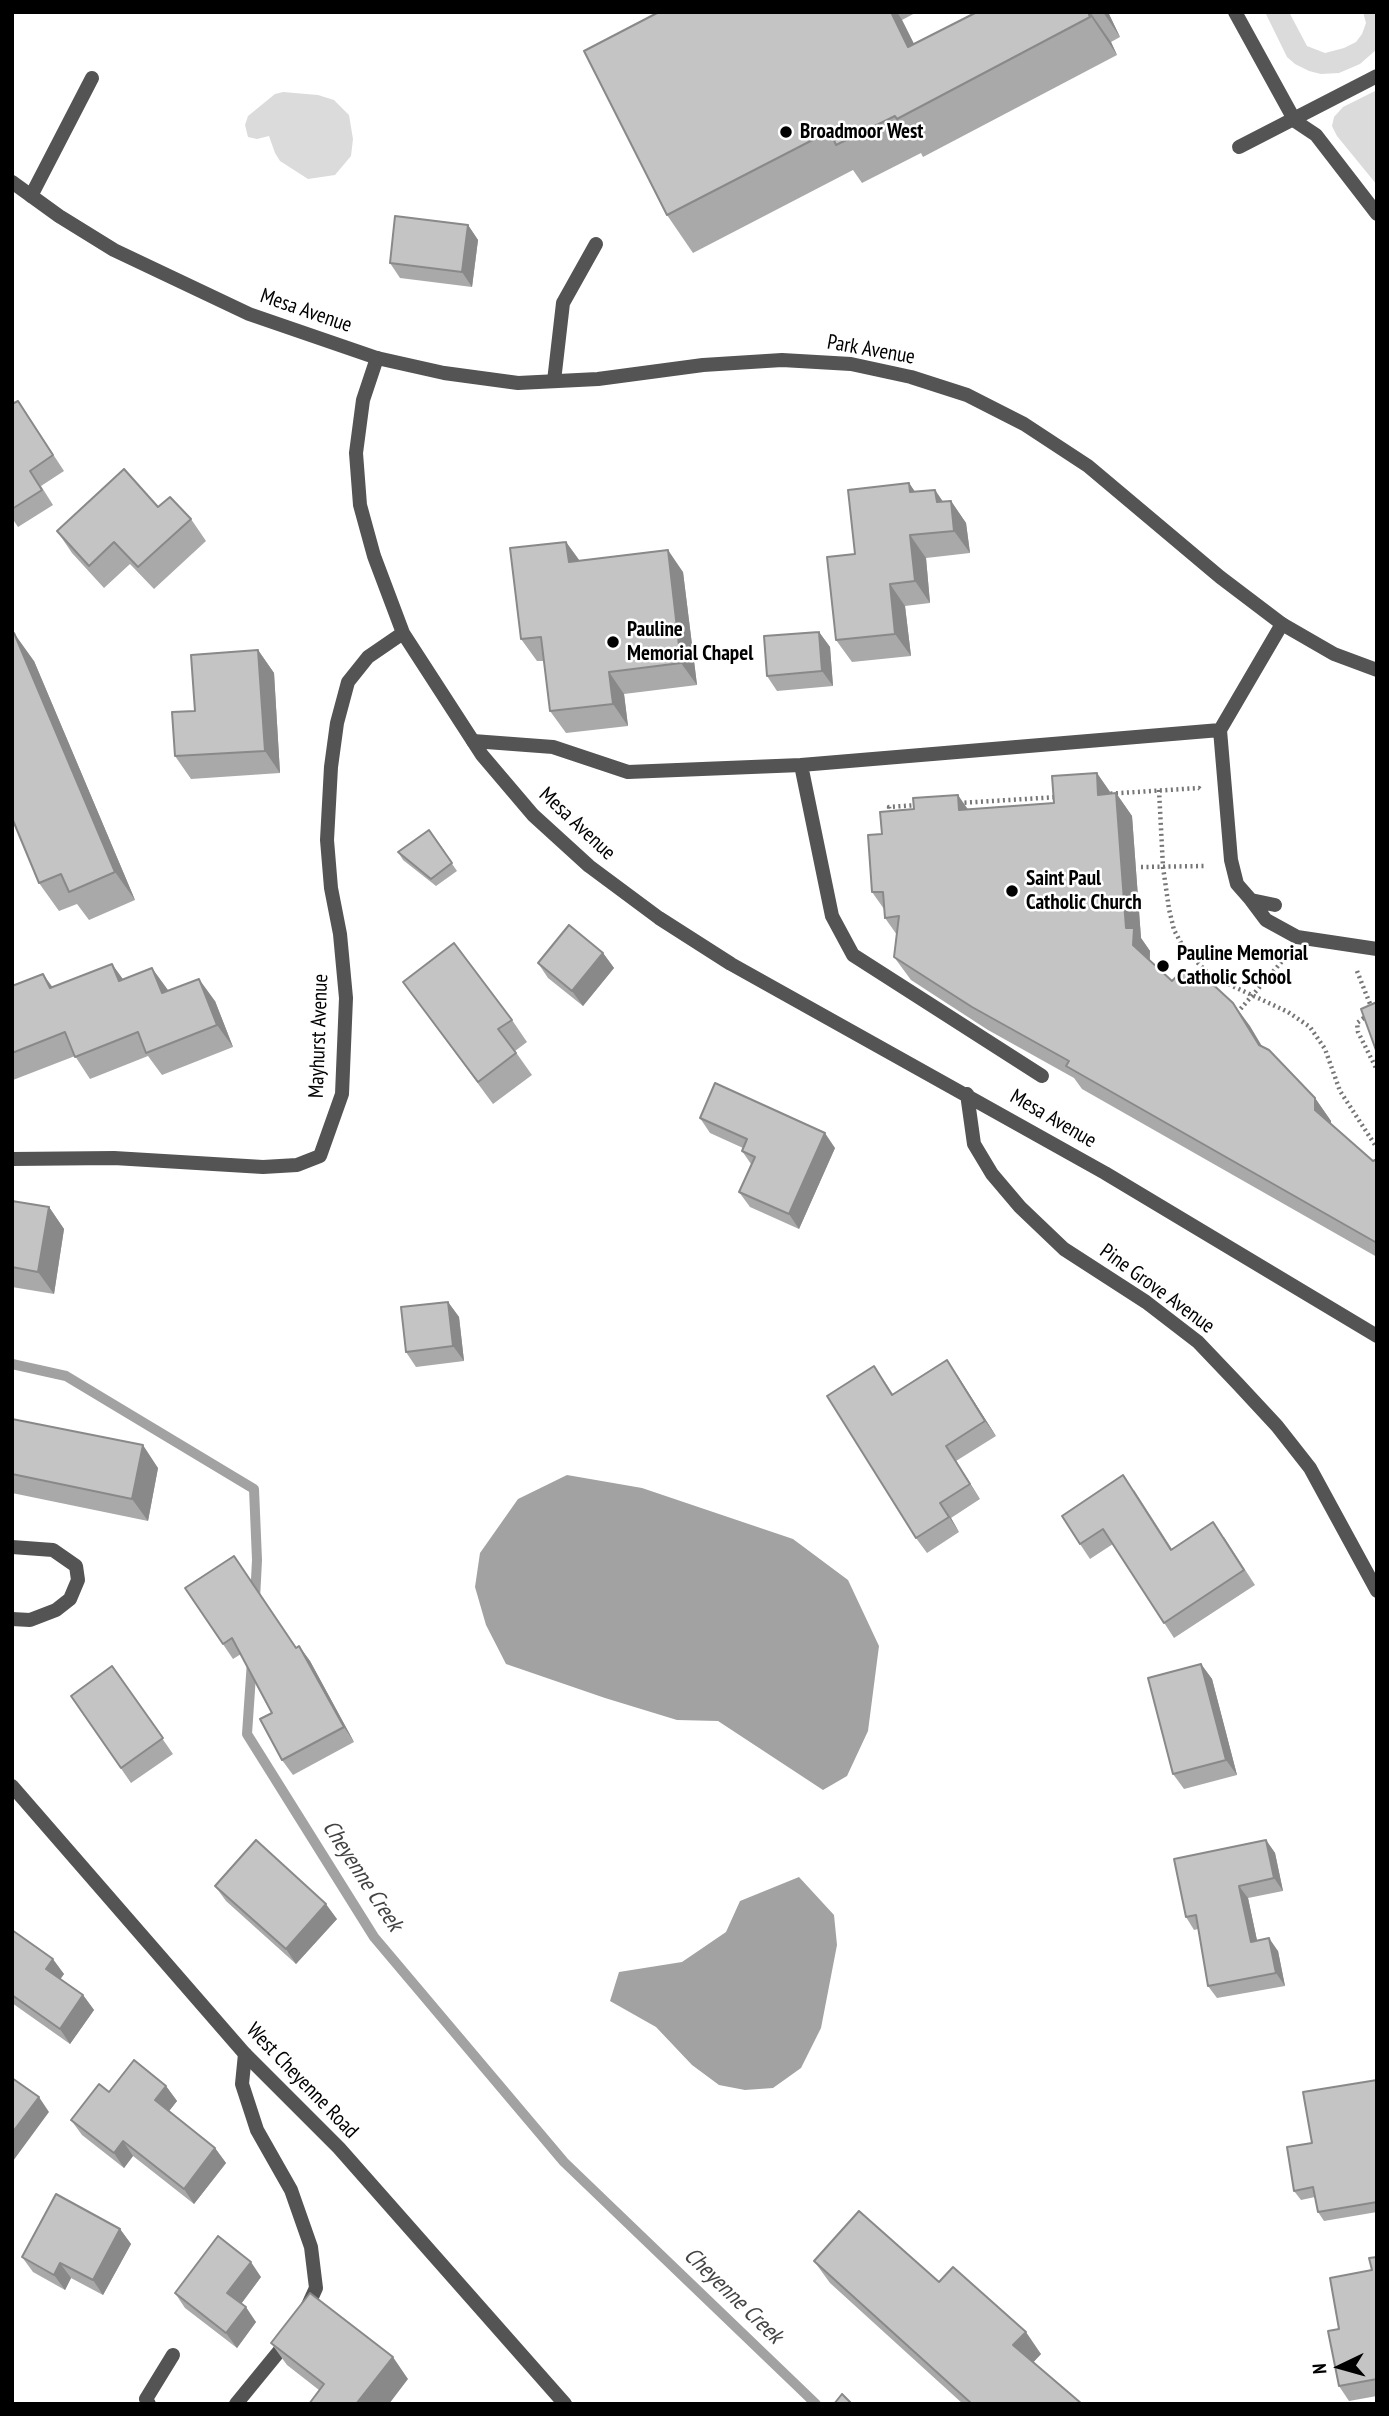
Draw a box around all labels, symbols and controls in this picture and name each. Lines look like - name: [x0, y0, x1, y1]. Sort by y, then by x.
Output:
- place label: Broadmoor West: [800, 119, 923, 145]
- marker: Broadmoor West: [778, 124, 794, 140]
- street label: Mesa Avenue: [257, 284, 355, 338]
- street label: Park Avenue: [825, 330, 917, 370]
- place label: Pauline Memorial Chapel: [627, 617, 753, 667]
- marker: Pauline Memorial Chapel: [605, 634, 621, 650]
- street label: Mesa Avenue: [534, 782, 620, 866]
- place label: Saint Paul Catholic Church: [1026, 866, 1142, 916]
- marker: Saint Paul Catholic Church: [1004, 883, 1020, 899]
- place label: Pauline Memorial Catholic School: [1177, 941, 1308, 991]
- marker: Pauline Memorial Catholic School: [1155, 958, 1171, 974]
- street label: Mayhurst Avenue: [304, 973, 334, 1099]
- street label: Mesa Avenue: [1006, 1084, 1100, 1154]
- street label: Pine Grove Avenue: [1095, 1239, 1219, 1339]
- water label: Cheyenne Creek: [316, 1815, 408, 1937]
- street label: West Cheyenne Road: [241, 2018, 363, 2144]
- water label: Cheyenne Creek: [678, 2242, 788, 2350]
- north arrow: [1305, 2332, 1375, 2402]
- text: N: [1307, 2363, 1331, 2375]

